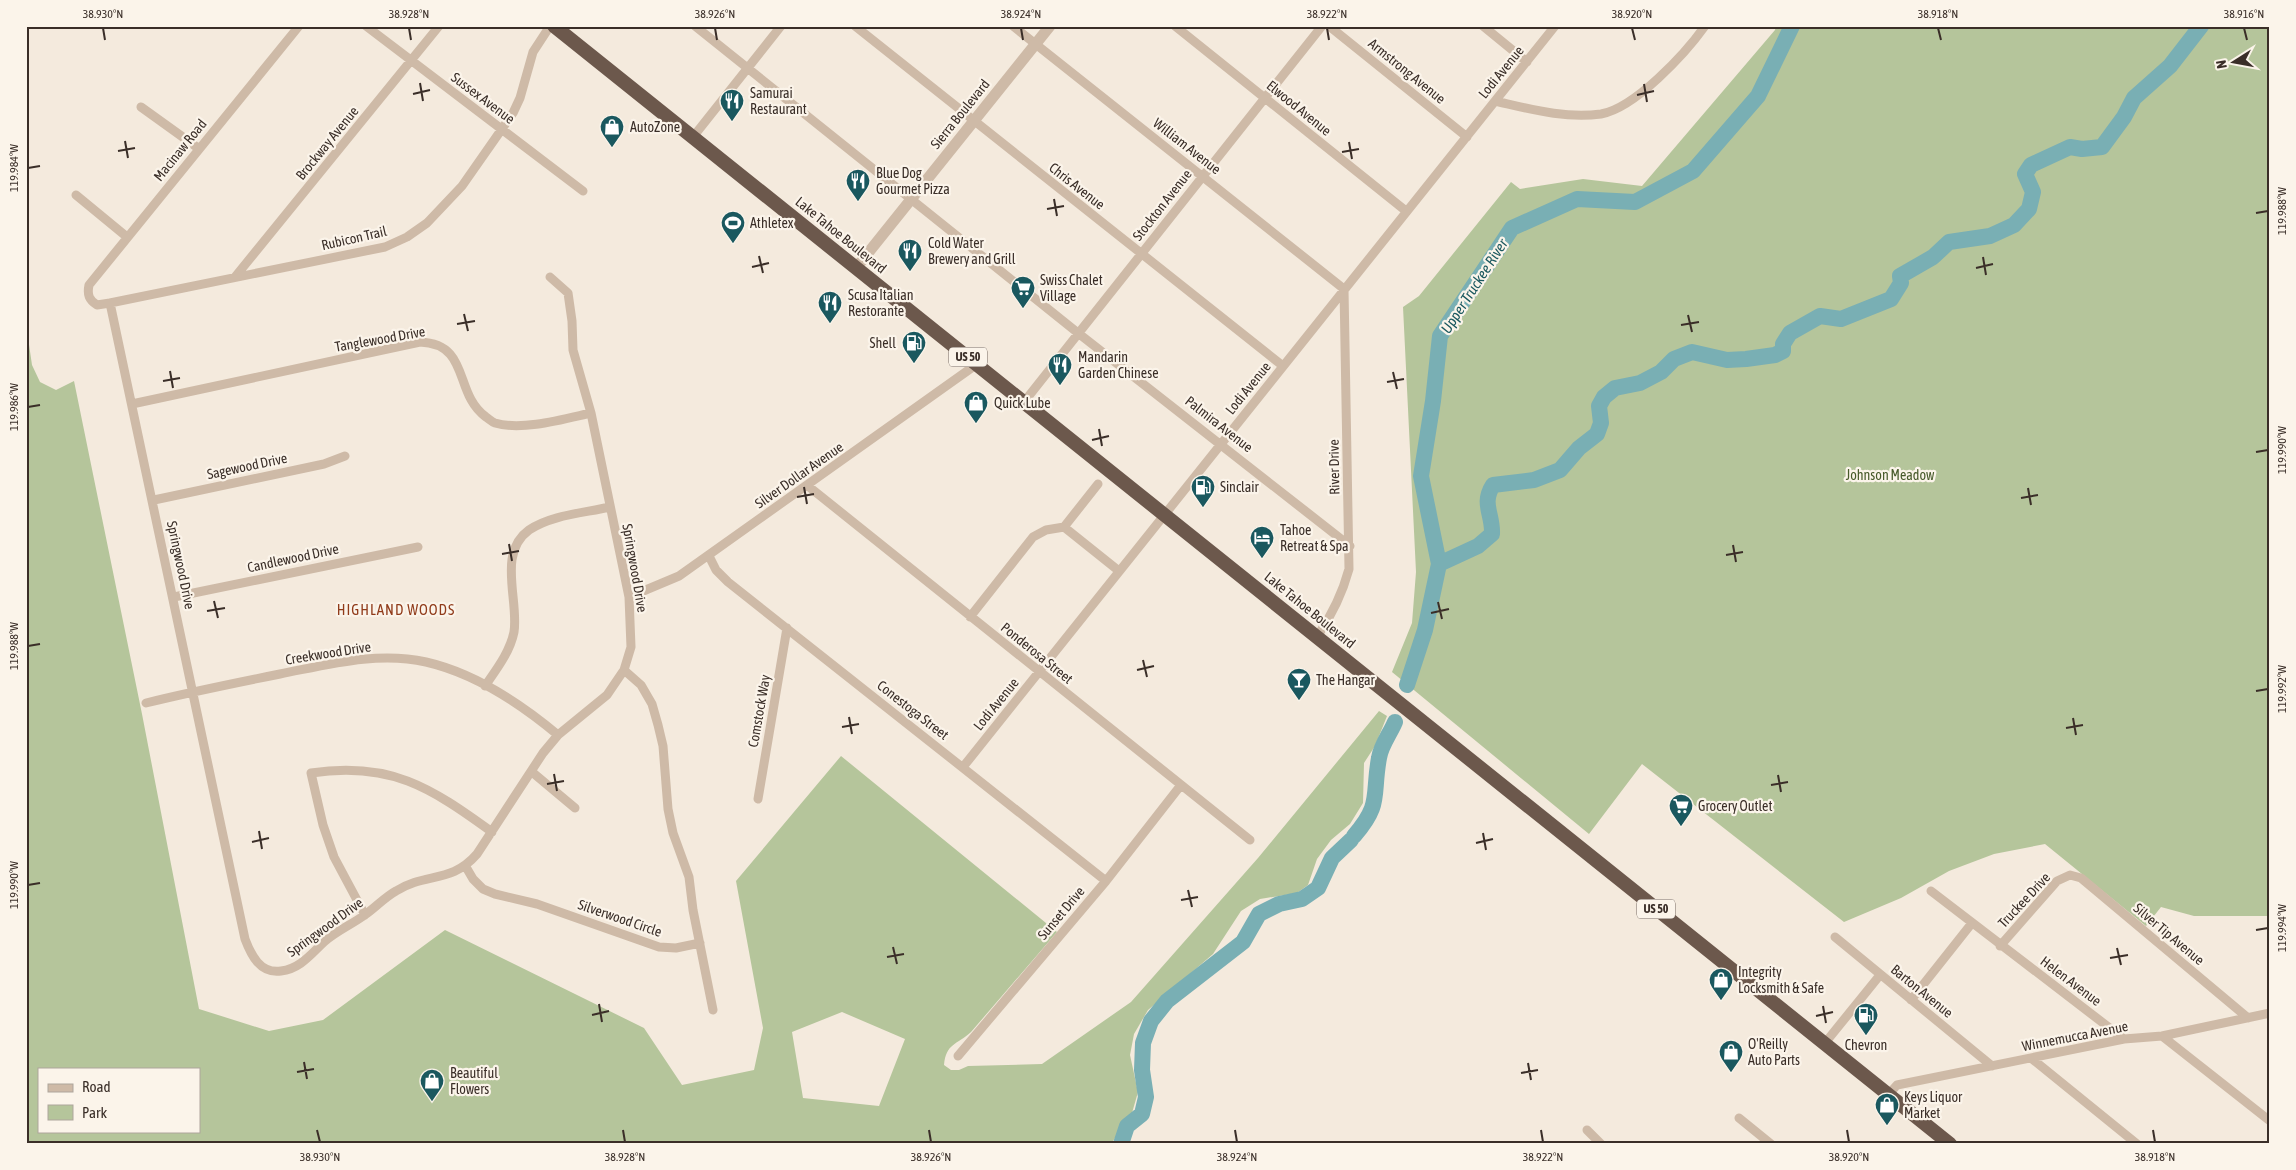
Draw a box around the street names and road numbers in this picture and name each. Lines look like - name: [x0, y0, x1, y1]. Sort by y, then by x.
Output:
- street label: Armstrong Avenue: [1365, 35, 1449, 107]
- street label: Lodi Avenue: [1475, 43, 1527, 101]
- street label: Sussex Avenue: [448, 69, 518, 127]
- street label: Sierra Boulevard: [927, 76, 993, 152]
- street label: Elwood Avenue: [1264, 77, 1334, 139]
- street label: Brockway Avenue: [293, 103, 361, 183]
- street label: William Avenue: [1150, 115, 1224, 177]
- street label: Macinaw Road: [150, 116, 210, 184]
- street label: Chris Avenue: [1046, 159, 1108, 213]
- street label: Stockton Avenue: [1129, 166, 1195, 244]
- street label: Lake Tahoe Boulevard: [792, 194, 890, 276]
- street label: Rubicon Trail: [320, 223, 389, 253]
- street label: Tanglewood Drive: [334, 323, 426, 355]
- road number: US 50: [949, 348, 987, 367]
- street label: Lodi Avenue: [1222, 359, 1274, 417]
- street label: Palmira Avenue: [1182, 393, 1256, 455]
- street label: Silver Dollar Avenue: [752, 439, 846, 511]
- street label: River Drive: [1326, 439, 1342, 495]
- street label: Sagewood Drive: [206, 450, 288, 482]
- street label: Springwood Drive: [164, 519, 198, 611]
- street label: Springwood Drive: [619, 522, 651, 614]
- street label: Candlewood Drive: [246, 540, 340, 576]
- street label: Lake Tahoe Boulevard: [1261, 569, 1359, 651]
- street label: Ponderosa Street: [998, 619, 1076, 687]
- street label: Creekwood Drive: [284, 638, 372, 668]
- street label: Comstock Way: [745, 673, 773, 749]
- street label: Lodi Avenue: [970, 675, 1022, 733]
- street label: Conestoga Street: [874, 677, 952, 743]
- street label: Truckee Drive: [1995, 869, 2053, 931]
- street label: Sunset Drive: [1034, 883, 1088, 943]
- street label: Springwood Drive: [284, 894, 366, 960]
- street label: Silverwood Circle: [576, 896, 664, 940]
- road number: US 50: [1637, 900, 1675, 919]
- street label: Silver Tip Avenue: [2130, 900, 2208, 968]
- street label: Helen Avenue: [2037, 953, 2105, 1009]
- street label: Barton Avenue: [1888, 961, 1956, 1021]
- street label: Winnemucca Avenue: [2021, 1018, 2129, 1054]

